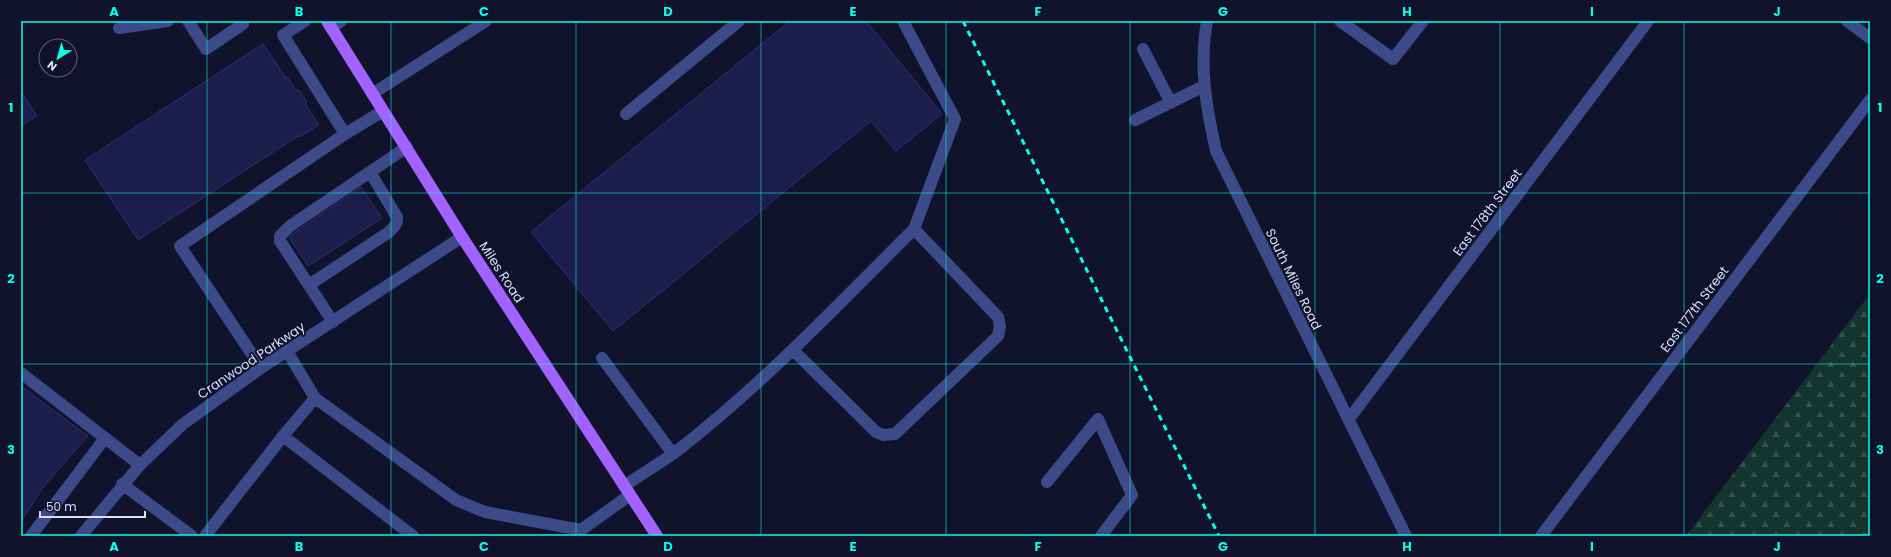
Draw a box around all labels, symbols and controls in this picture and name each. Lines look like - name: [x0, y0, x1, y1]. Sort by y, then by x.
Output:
- text: A: [109, 2, 119, 21]
- text: B: [295, 2, 304, 21]
- text: C: [479, 2, 489, 21]
- text: D: [663, 2, 673, 21]
- text: E: [849, 2, 857, 21]
- text: F: [1034, 2, 1042, 21]
- text: G: [1218, 2, 1228, 21]
- text: H: [1402, 2, 1412, 21]
- text: I: [1590, 2, 1594, 21]
- text: J: [1773, 2, 1781, 21]
- north arrow: [38, 38, 78, 78]
- text: N: [44, 57, 60, 75]
- text: 1: [9, 98, 13, 117]
- text: 1: [1878, 98, 1882, 117]
- street label: East 178th Street: [1448, 165, 1527, 260]
- street label: South Miles Road: [1261, 225, 1326, 333]
- street label: Miles Road: [475, 238, 529, 307]
- street label: East 177th Street: [1656, 262, 1733, 356]
- text: 2: [7, 269, 15, 288]
- text: 2: [1876, 269, 1884, 288]
- street label: Cranwood Parkway: [194, 317, 309, 404]
- text: 3: [7, 440, 15, 459]
- text: 3: [1876, 440, 1884, 459]
- scale bar: [40, 493, 145, 519]
- text: 50 m: [46, 498, 77, 515]
- text: A: [109, 537, 119, 556]
- text: B: [295, 537, 304, 556]
- text: C: [479, 537, 489, 556]
- text: D: [663, 537, 673, 556]
- text: E: [849, 537, 857, 556]
- text: F: [1034, 537, 1042, 556]
- text: G: [1218, 537, 1228, 556]
- text: H: [1402, 537, 1412, 556]
- text: I: [1590, 537, 1594, 556]
- text: J: [1773, 537, 1781, 556]

